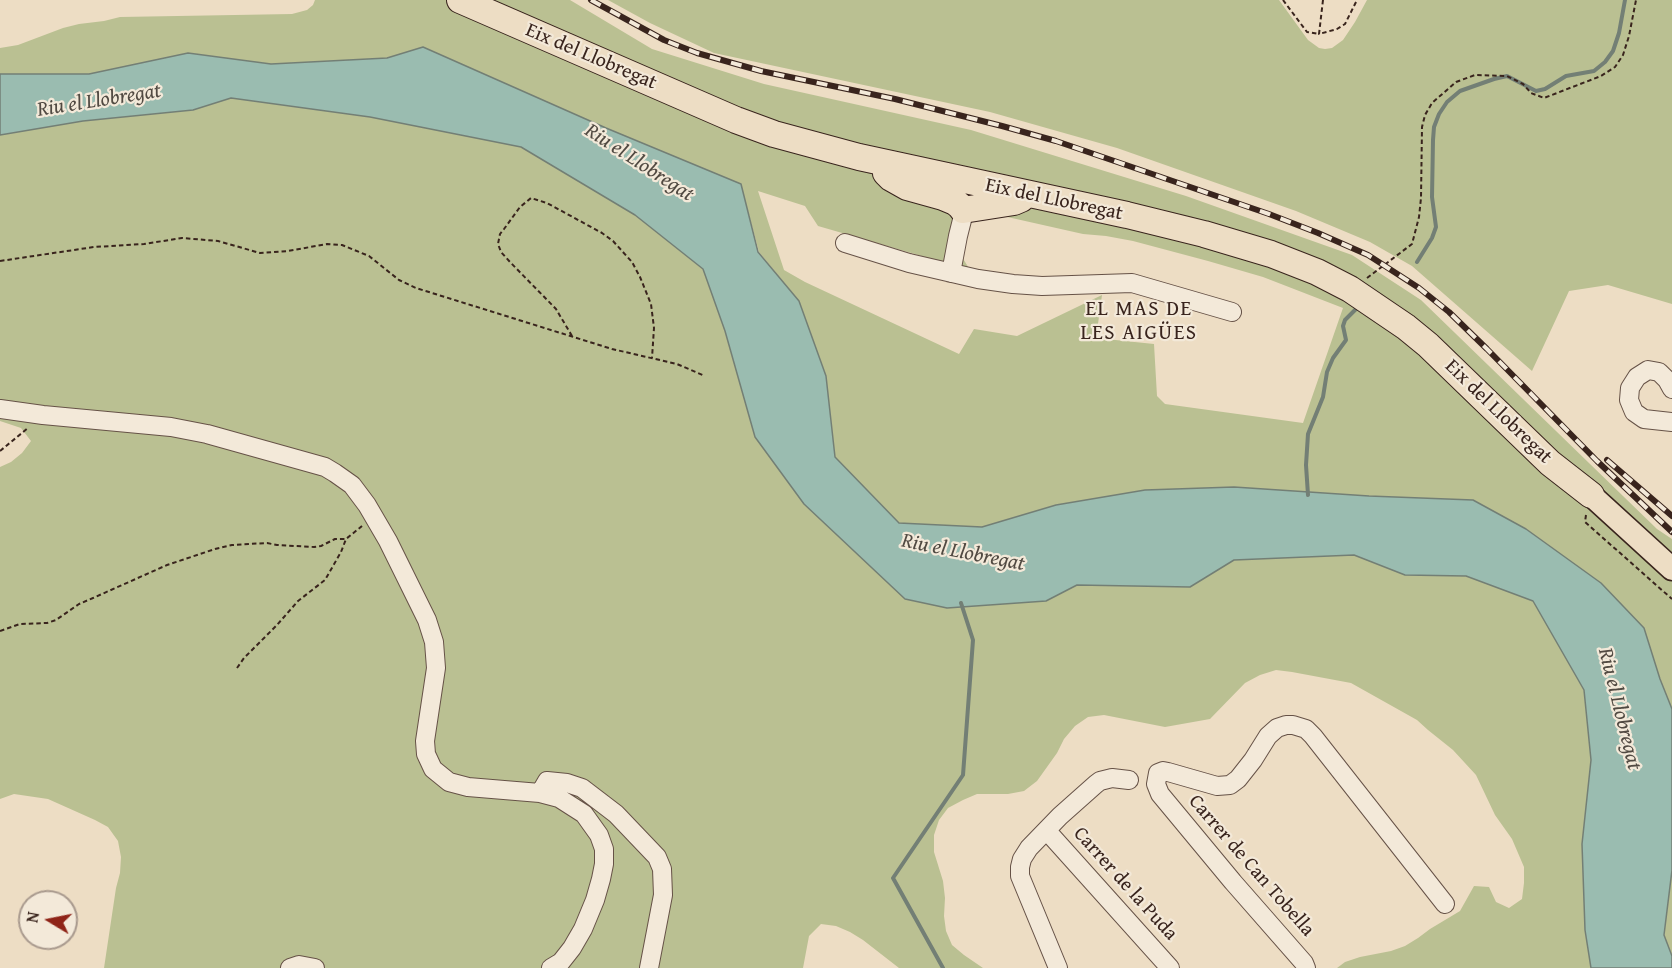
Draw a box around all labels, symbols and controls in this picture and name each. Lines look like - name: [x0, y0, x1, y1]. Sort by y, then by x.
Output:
- street label: Eix del Llobregat: [522, 19, 660, 95]
- water label: Riu el Llobregat: [35, 79, 163, 123]
- water label: Riu el Llobregat: [580, 118, 698, 208]
- street label: Eix del Llobregat: [983, 174, 1125, 226]
- district label: EL MAS DE LES AIGÜES: [1080, 297, 1198, 347]
- street label: Eix del Llobregat: [1439, 355, 1557, 469]
- water label: Riu el Llobregat: [899, 529, 1027, 577]
- water label: Riu el Llobregat: [1592, 645, 1646, 773]
- street label: Carrer de Can Tobella: [1183, 790, 1319, 942]
- street label: Carrer de la Puda: [1068, 822, 1182, 946]
- north arrow: [18, 890, 78, 950]
- text: N: [19, 910, 45, 925]

